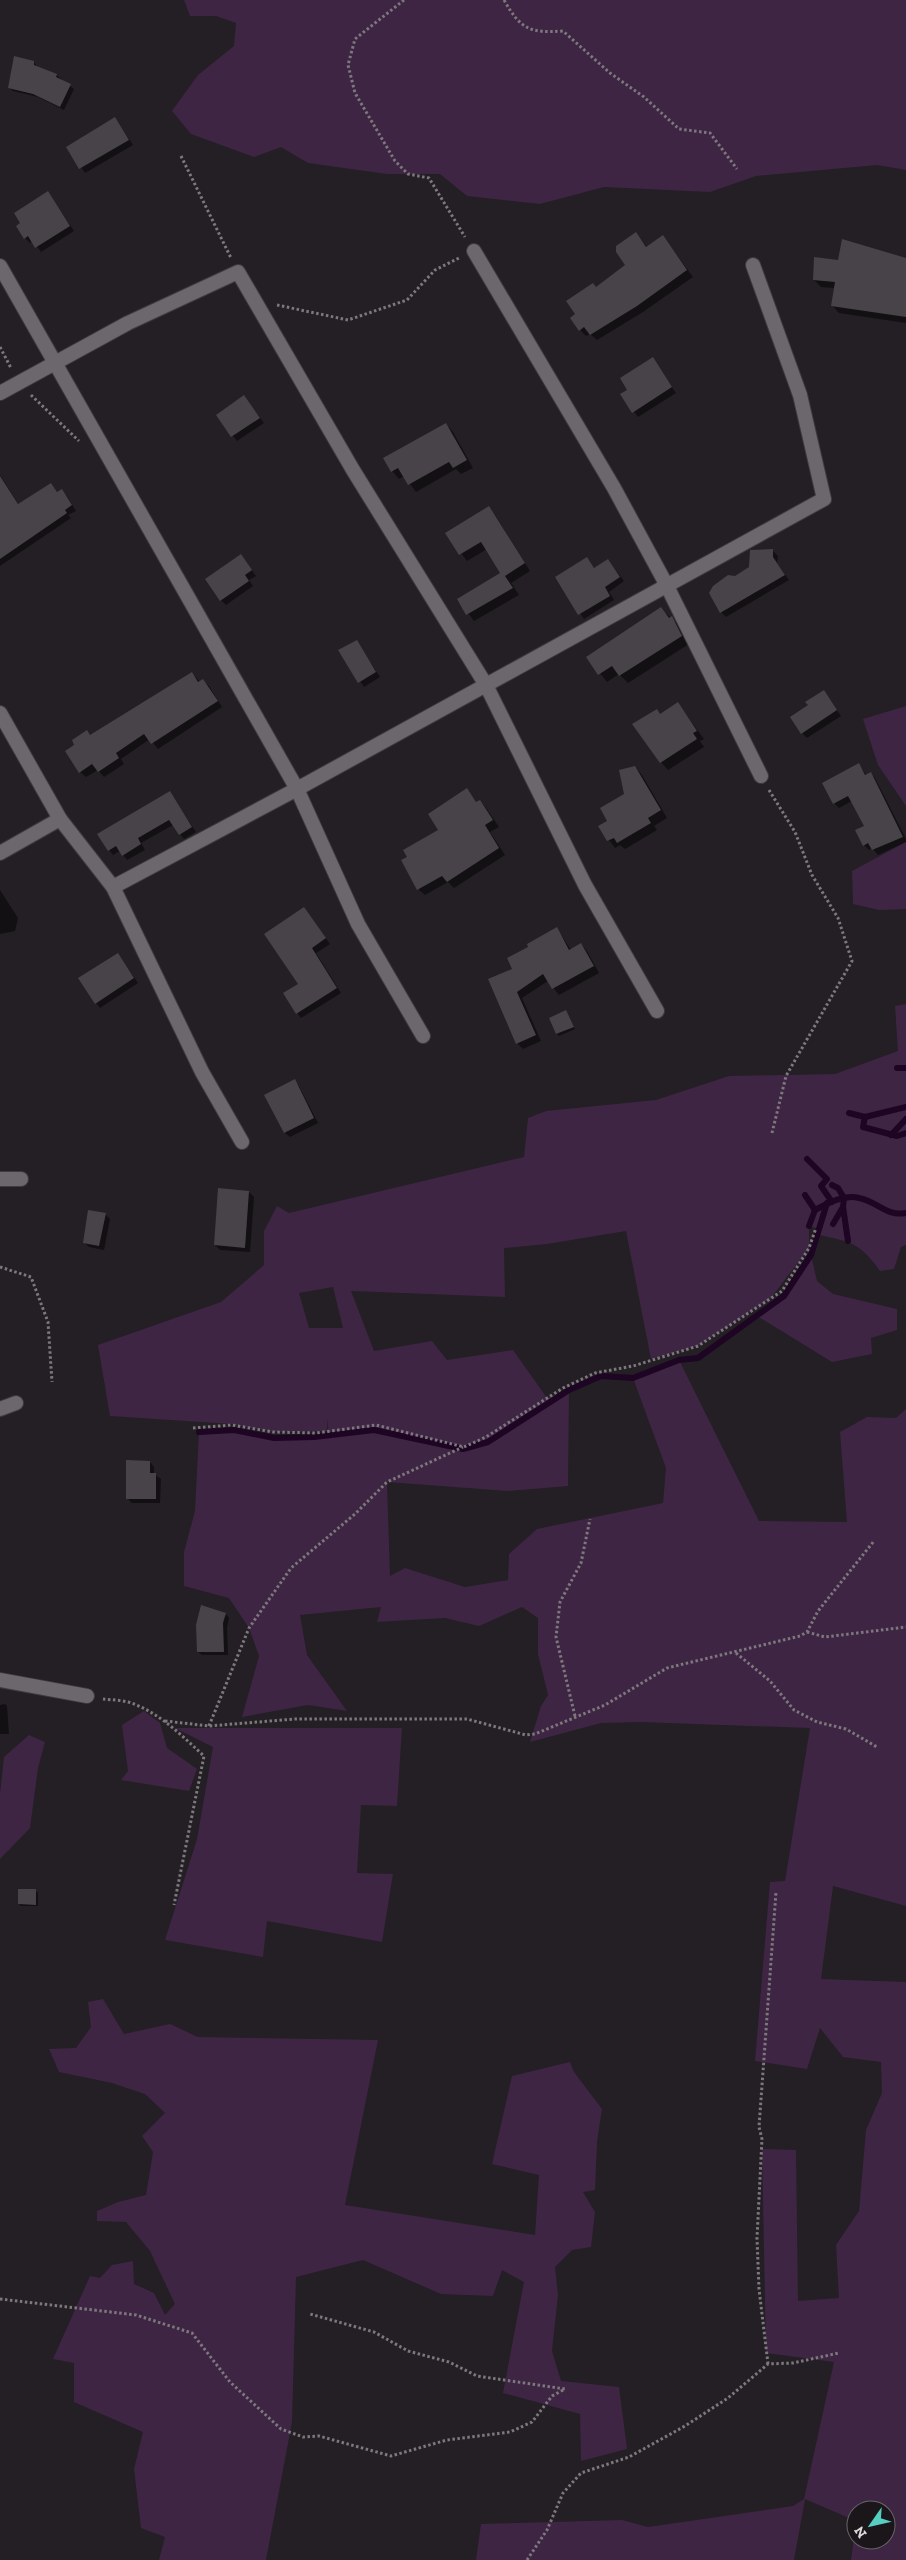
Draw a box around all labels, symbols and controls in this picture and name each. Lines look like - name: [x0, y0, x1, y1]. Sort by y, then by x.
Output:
- north arrow: [846, 2500, 896, 2550]
- text: N: [850, 2523, 871, 2541]

